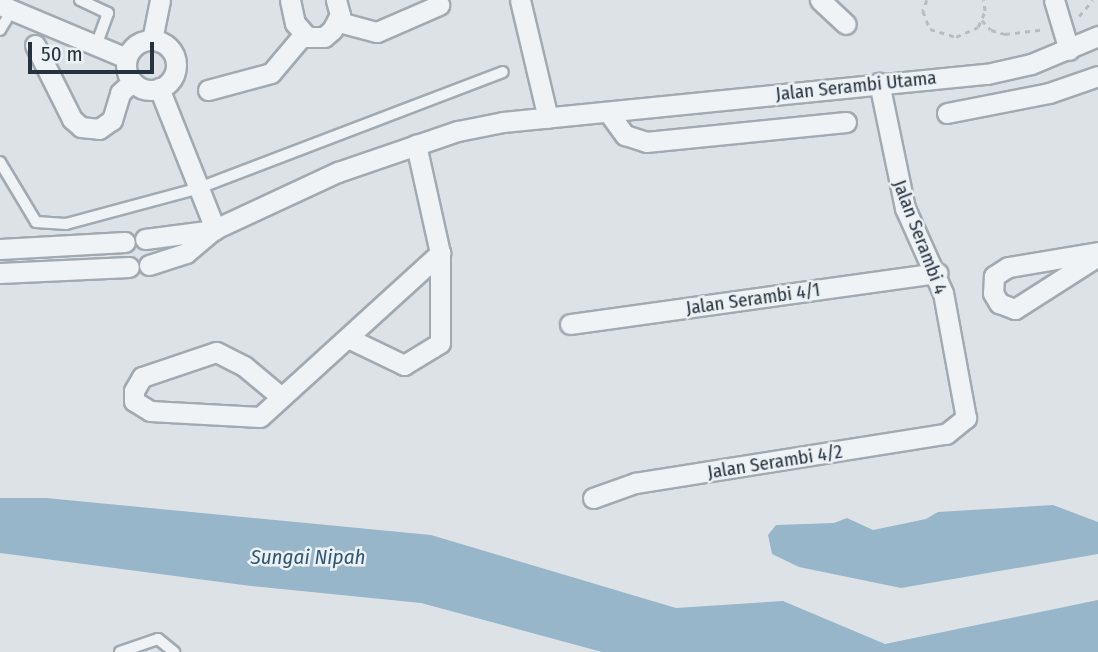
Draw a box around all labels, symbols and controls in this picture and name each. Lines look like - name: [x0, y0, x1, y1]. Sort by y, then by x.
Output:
- scale bar: [32, 28, 158, 72]
- text: 50 m: [41, 41, 83, 67]
- street label: Jalan Serambi Utama: [774, 66, 938, 106]
- street label: Jalan Serambi 4: [888, 177, 952, 297]
- street label: Jalan Serambi 4/1: [685, 278, 821, 320]
- street label: Jalan Serambi 4/2: [706, 440, 844, 484]
- water label: Sungai Nipah: [250, 544, 366, 570]

